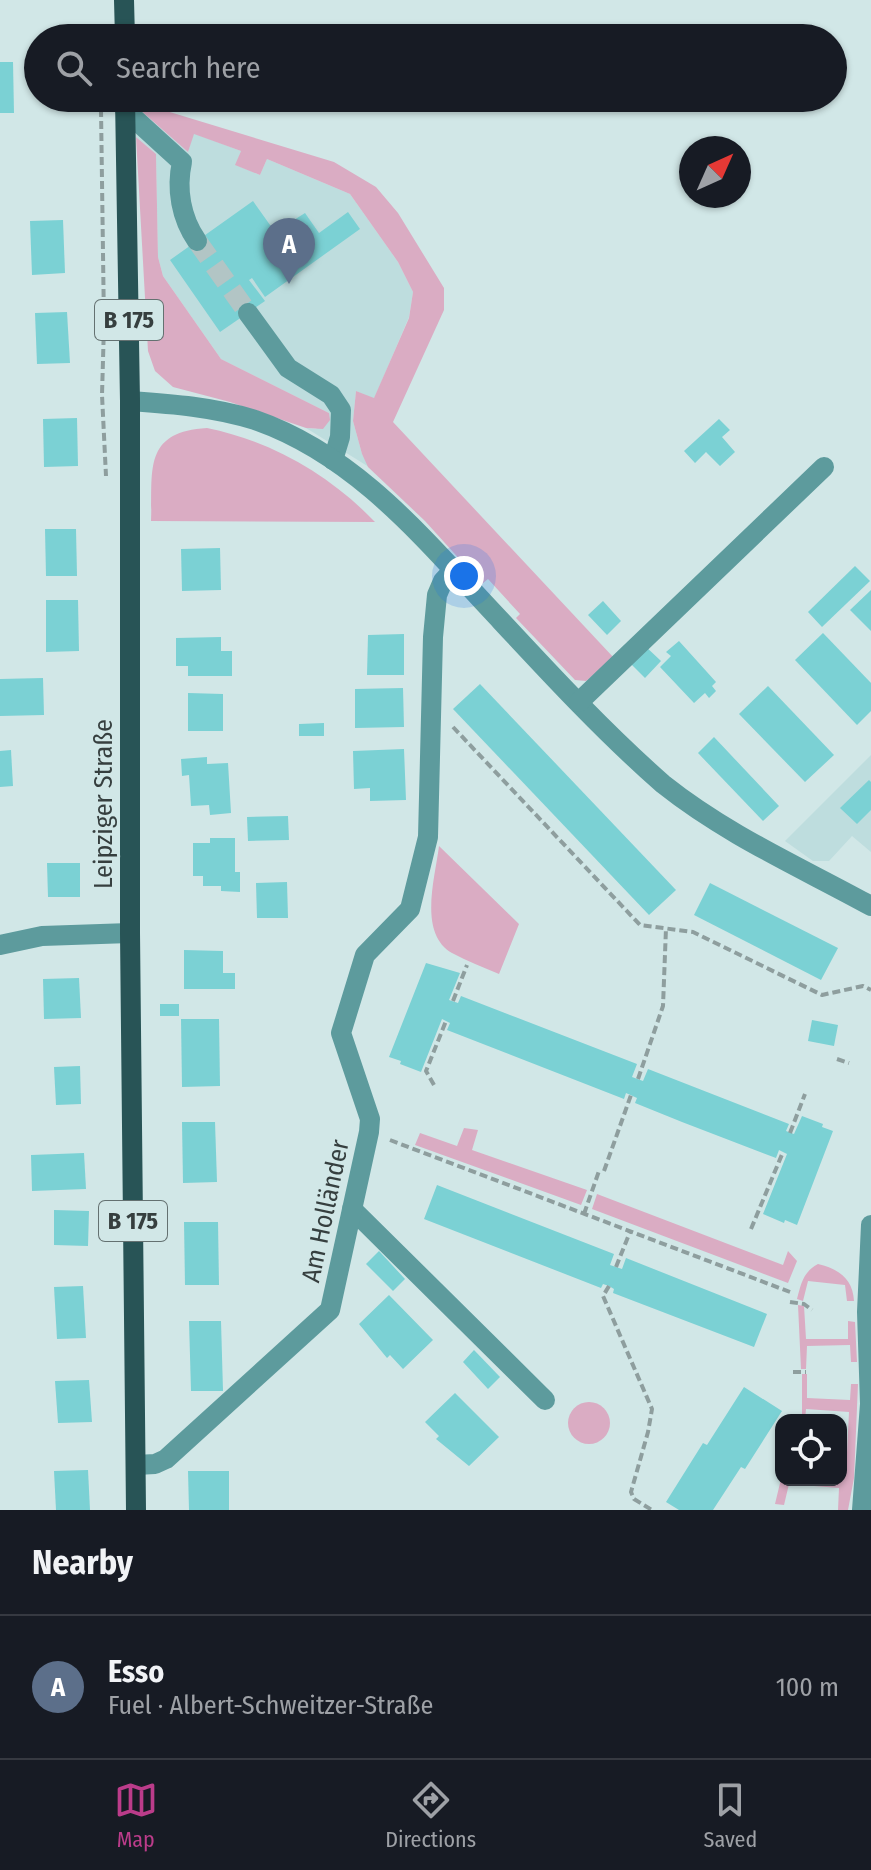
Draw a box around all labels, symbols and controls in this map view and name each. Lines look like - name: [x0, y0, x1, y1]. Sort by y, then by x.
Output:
- search box: [24, 24, 847, 112]
- icon: search: [52, 46, 96, 90]
- text: Search here: [116, 50, 261, 86]
- north arrow: [679, 136, 751, 208]
- pin: A: [263, 218, 315, 284]
- road number: B 175: [95, 300, 163, 340]
- your location: [444, 556, 484, 596]
- street label: Leipziger Straße: [88, 719, 119, 889]
- street label: Am Holländer: [295, 1137, 356, 1285]
- road number: B 175: [99, 1201, 167, 1241]
- map controls: [775, 1414, 847, 1486]
- button: locate: [775, 1414, 847, 1486]
- text: Nearby: [32, 1542, 133, 1583]
- text: Esso: [108, 1654, 164, 1690]
- text: A: [51, 1672, 65, 1703]
- text: 100 m: [776, 1672, 839, 1703]
- text: Fuel · Albert-Schweitzer-Straße: [108, 1690, 433, 1721]
- tab: Map: [114, 1778, 158, 1853]
- tab: Directions: [385, 1778, 476, 1853]
- tab: Saved: [704, 1778, 757, 1853]

